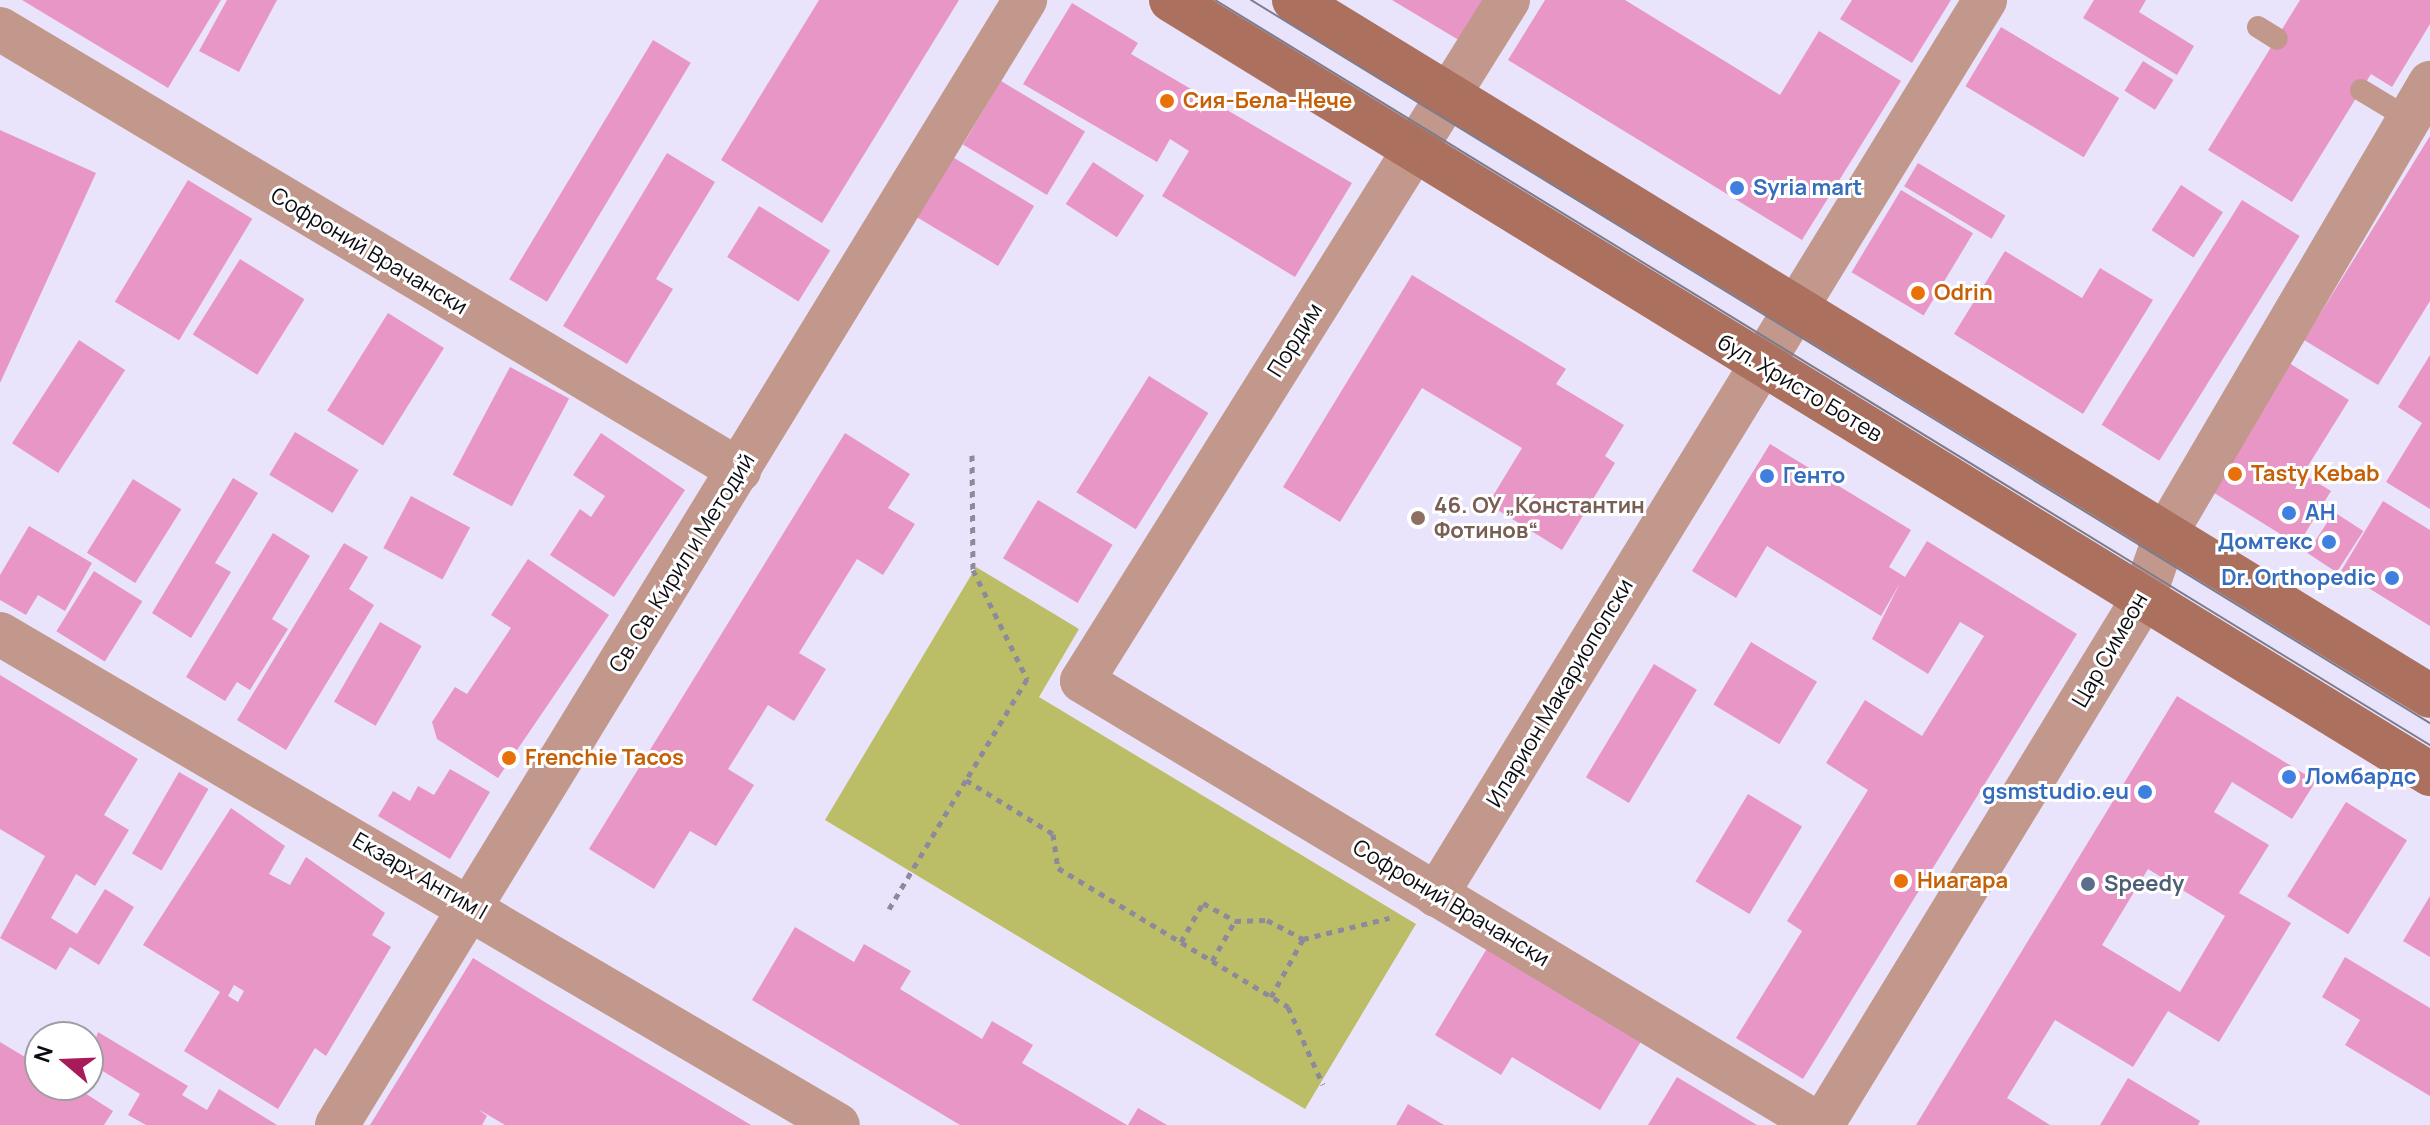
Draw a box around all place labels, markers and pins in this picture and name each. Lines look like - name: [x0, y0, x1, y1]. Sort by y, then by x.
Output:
- place label: Сия-Бела-Нече: [1183, 88, 1352, 114]
- marker: Сия-Бела-Нече: [1158, 92, 1176, 110]
- place label: Syria mart: [1753, 175, 1862, 201]
- marker: Syria mart: [1728, 179, 1746, 197]
- place label: Odrin: [1934, 280, 1993, 306]
- marker: Odrin: [1909, 284, 1927, 302]
- place label: Tasty Kebab: [2251, 461, 2380, 487]
- place label: Генто: [1783, 463, 1845, 489]
- marker: Tasty Kebab: [2226, 465, 2244, 483]
- marker: Генто: [1758, 467, 1776, 485]
- place label: 46. ОУ „Константин Фотинов“: [1434, 492, 1646, 544]
- place label: AH: [2305, 500, 2336, 526]
- marker: AH: [2280, 504, 2298, 522]
- marker: 46. ОУ „Константин Фотинов“: [1409, 509, 1427, 527]
- place label: Домтекс: [2218, 529, 2313, 555]
- marker: Домтекс: [2320, 533, 2338, 551]
- place label: Dr. Orthopedic: [2221, 565, 2376, 591]
- marker: Dr. Orthopedic: [2383, 569, 2401, 587]
- place label: Frenchie Tacos: [525, 745, 684, 771]
- marker: Frenchie Tacos: [500, 749, 518, 767]
- place label: Ломбардс: [2305, 764, 2416, 790]
- marker: Ломбардс: [2280, 768, 2298, 786]
- place label: gsmstudio.eu: [1982, 779, 2129, 805]
- marker: gsmstudio.eu: [2136, 783, 2154, 801]
- place label: Ниагара: [1917, 868, 2008, 894]
- place label: Speedy: [2104, 871, 2184, 897]
- marker: Ниагара: [1892, 872, 1910, 890]
- marker: Speedy: [2079, 875, 2097, 893]

